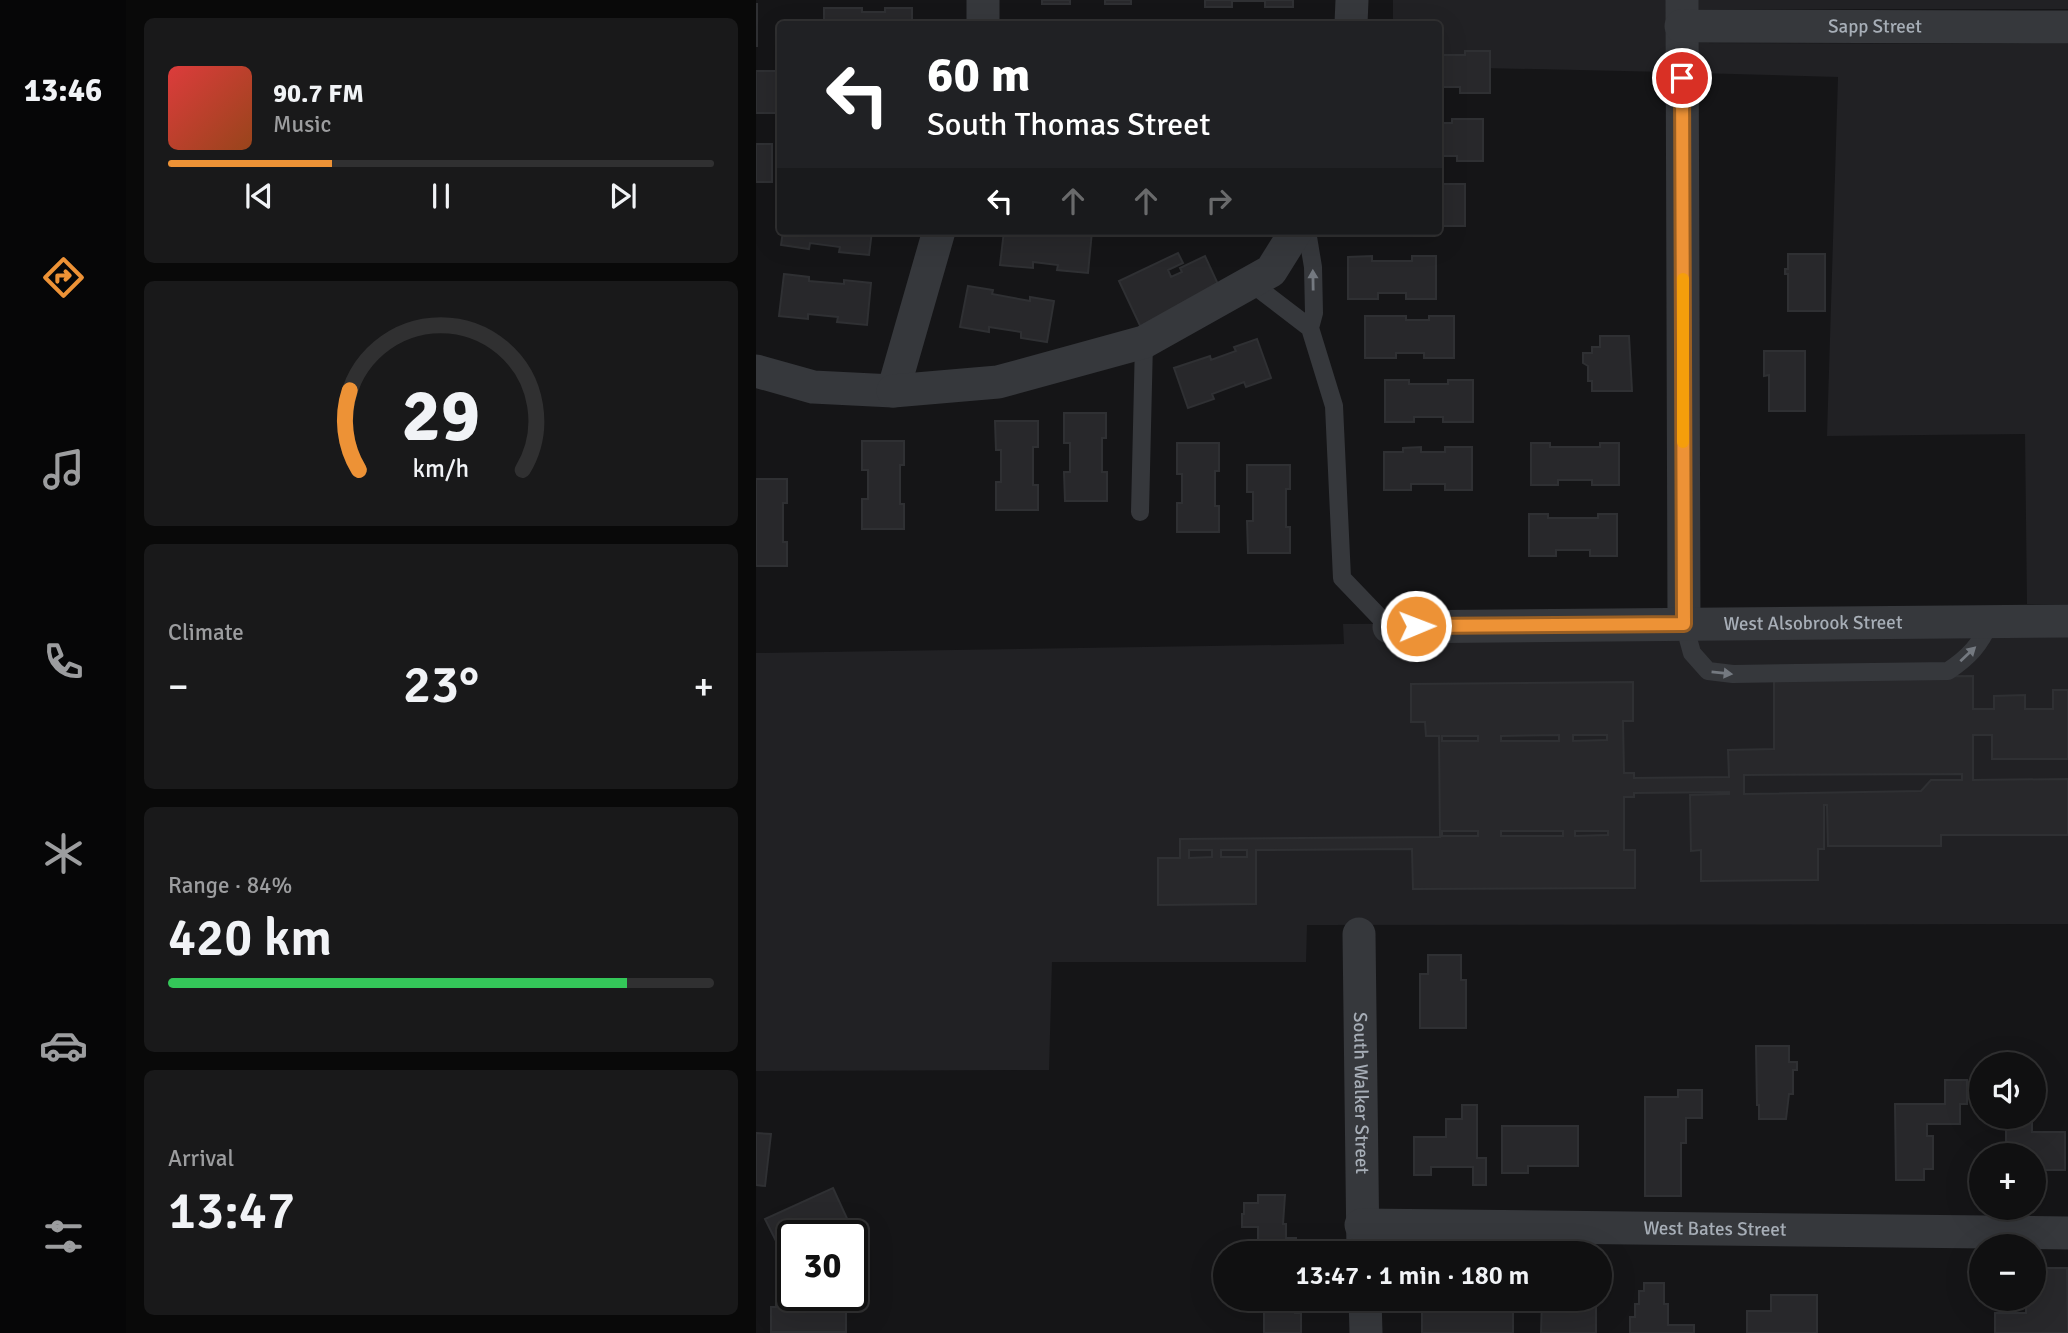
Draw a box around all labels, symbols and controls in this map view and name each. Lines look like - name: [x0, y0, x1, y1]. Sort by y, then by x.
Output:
- street label: Sapp Street: [1828, 14, 1922, 39]
- text: 60 m: [927, 45, 1030, 105]
- pin: [1652, 48, 1712, 108]
- icon: left: [812, 49, 903, 140]
- icon: arrive: [1663, 59, 1701, 97]
- text: 13:46: [24, 71, 102, 110]
- text: 90.7 FM: [273, 78, 364, 110]
- text: South Thomas Street: [927, 105, 1211, 144]
- text: Music: [273, 110, 331, 139]
- icon: previous: [240, 177, 278, 215]
- icon: pause: [422, 177, 460, 215]
- icon: next: [604, 177, 642, 215]
- icon: left: [981, 182, 1019, 220]
- icon: ahead: [1054, 182, 1092, 220]
- icon: ahead: [1127, 182, 1165, 220]
- icon: right: [1200, 182, 1238, 220]
- icon: directions: [39, 253, 88, 302]
- one-way arrow: [1307, 269, 1319, 291]
- text: 29: [402, 372, 480, 461]
- icon: music: [39, 445, 88, 494]
- text: km/h: [413, 452, 469, 483]
- position arrow: [1379, 589, 1453, 663]
- street label: West Alsobrook Street: [1723, 610, 1903, 636]
- text: Climate: [168, 618, 244, 647]
- icon: phone: [39, 637, 88, 686]
- one-way arrow: [1959, 647, 1976, 663]
- text: 23°: [403, 653, 479, 717]
- text: −: [168, 663, 189, 710]
- text: +: [693, 663, 714, 710]
- one-way arrow: [1711, 667, 1733, 678]
- icon: climate: [39, 829, 88, 878]
- text: Range · 84%: [168, 871, 292, 900]
- text: 420 km: [168, 906, 332, 970]
- street label: South Walker Street: [1348, 1012, 1374, 1175]
- icon: car: [39, 1021, 88, 1070]
- map controls: [1969, 1052, 2046, 1311]
- button: sound: [1969, 1052, 2046, 1129]
- button: +: [1969, 1143, 2046, 1220]
- text: Arrival: [168, 1144, 234, 1173]
- text: 13:47: [168, 1179, 295, 1243]
- icon: filters: [39, 1212, 88, 1261]
- street label: West Bates Street: [1643, 1216, 1787, 1242]
- speed limit sign: 30: [777, 1220, 868, 1311]
- button: −: [1969, 1234, 2046, 1311]
- text: 13:47 · 1 min · 180 m: [1296, 1260, 1529, 1292]

